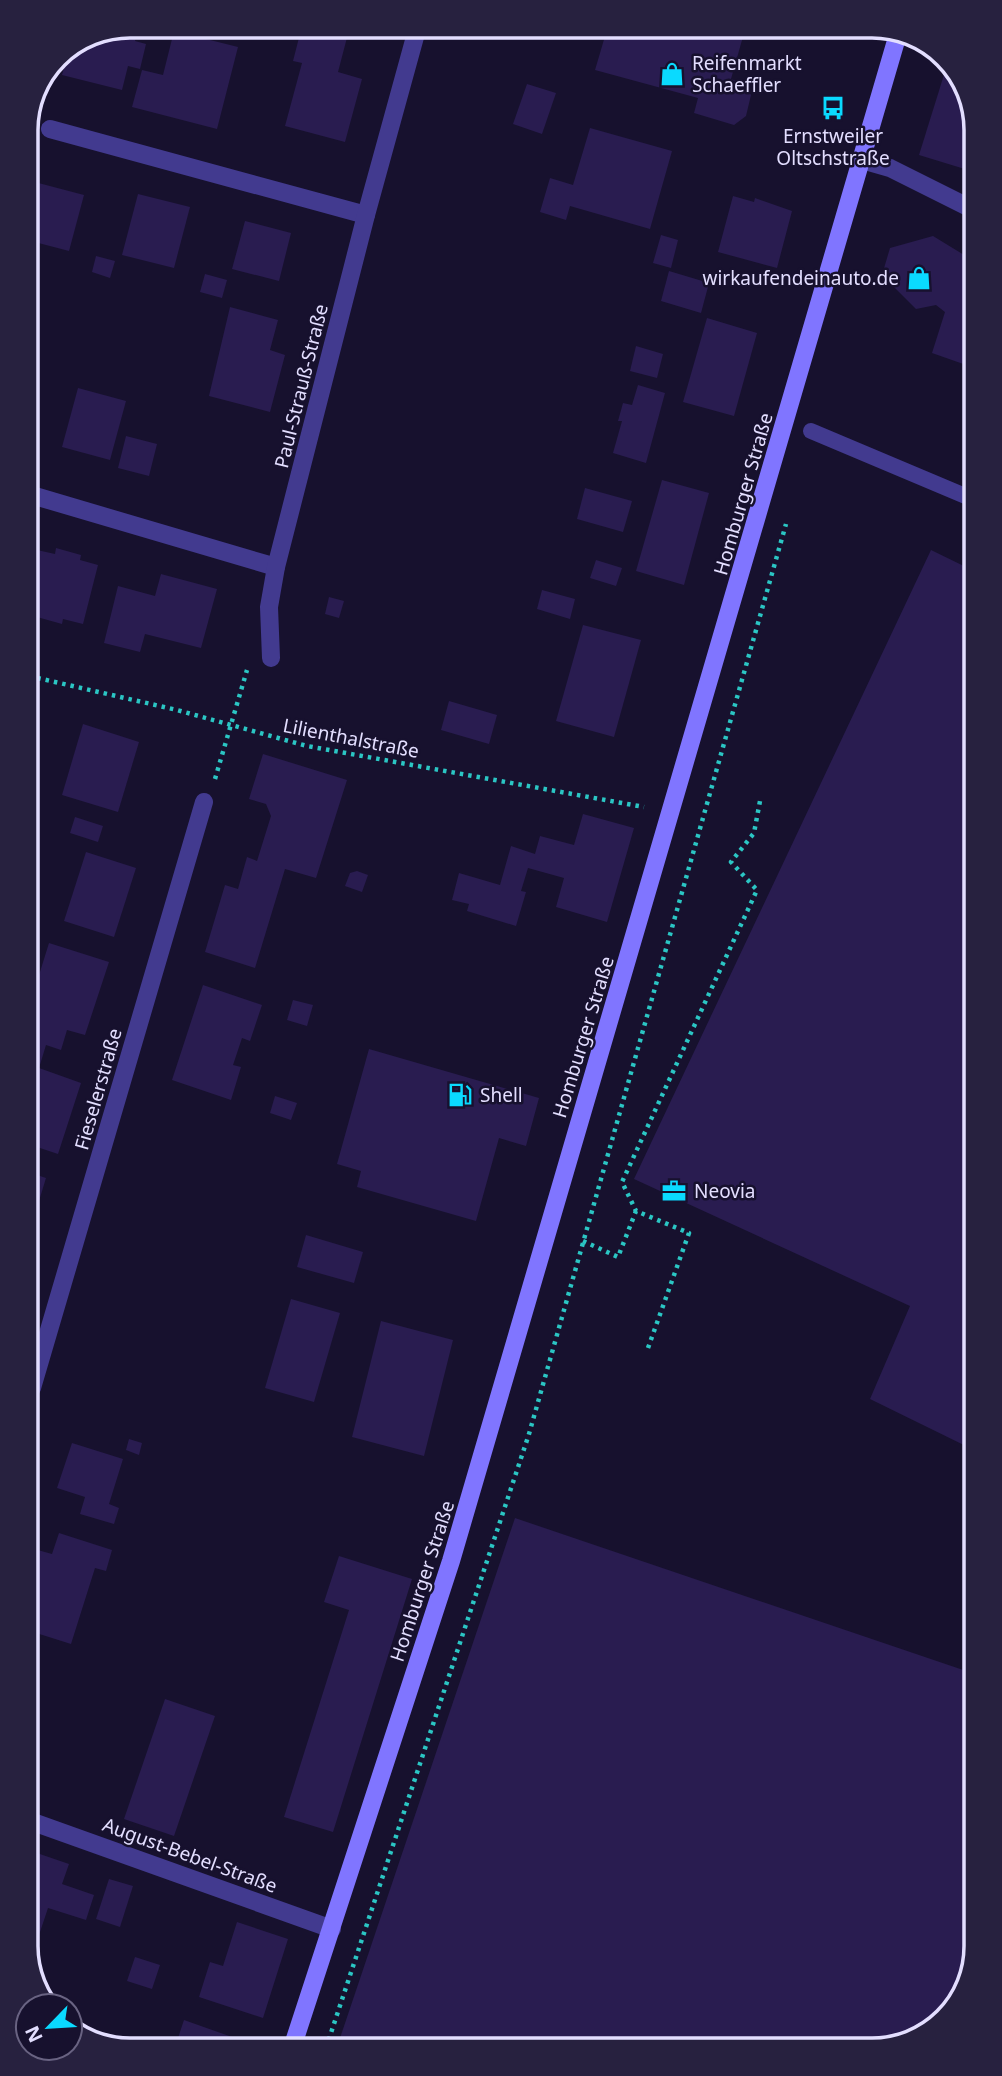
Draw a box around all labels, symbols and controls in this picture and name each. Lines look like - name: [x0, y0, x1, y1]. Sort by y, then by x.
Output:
- place label: Reifenmarkt Schaeffler: [692, 50, 802, 98]
- shop icon: Reifenmarkt Schaeffler: [658, 60, 686, 88]
- bus stop icon: Ernstweiler Oltschstraße: [819, 94, 847, 122]
- place label: Ernstweiler Oltschstraße: [776, 123, 890, 171]
- shop icon: wirkaufendeinauto.de: [905, 264, 933, 292]
- place label: wirkaufendeinauto.de: [702, 265, 899, 291]
- street label: Paul-Strauß-Straße: [268, 301, 334, 471]
- street label: Homburger Straße: [707, 410, 779, 578]
- street label: Lilienthalstraße: [281, 712, 421, 764]
- street label: Homburger Straße: [546, 953, 620, 1121]
- street label: Fieselerstraße: [68, 1025, 128, 1153]
- fuel station icon: Shell: [446, 1081, 474, 1109]
- place label: Shell: [480, 1082, 523, 1108]
- office icon: Neovia: [660, 1177, 688, 1205]
- place label: Neovia: [694, 1178, 755, 1204]
- street label: Homburger Straße: [384, 1497, 460, 1665]
- street label: August-Bebel-Straße: [99, 1811, 281, 1899]
- north arrow: [14, 1992, 84, 2062]
- text: N: [19, 2022, 49, 2047]

